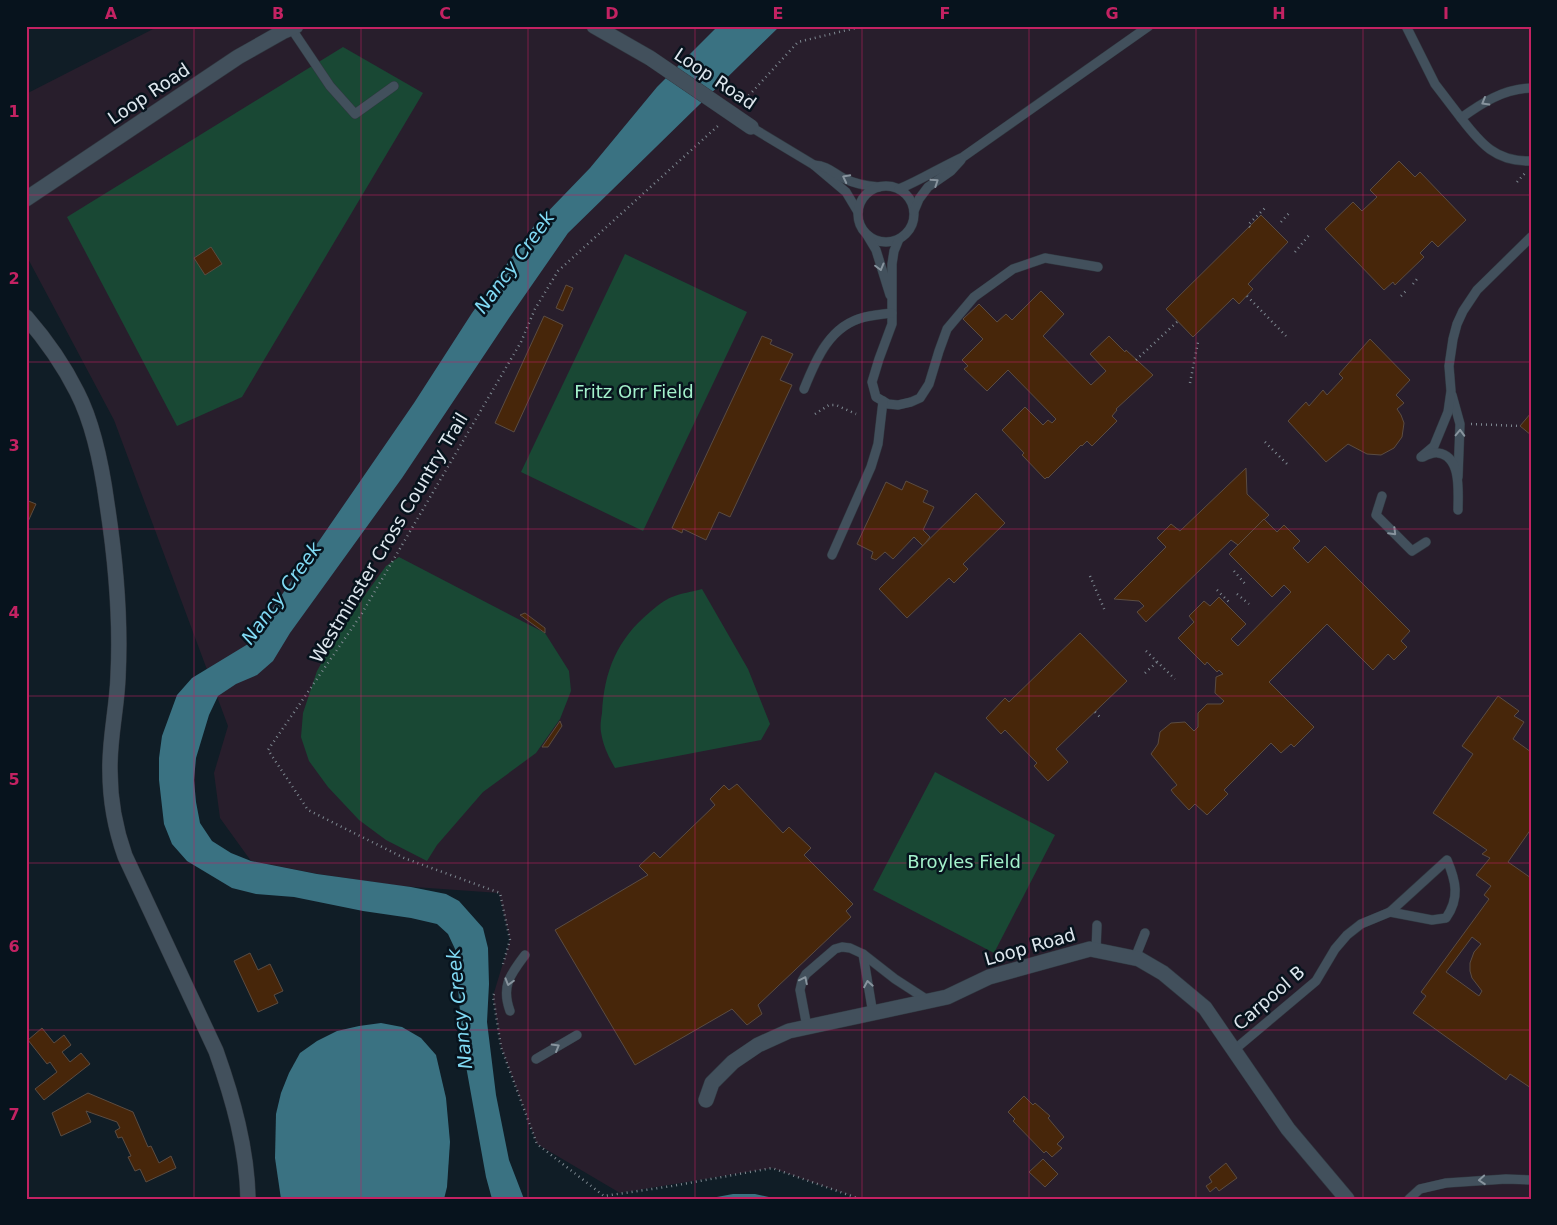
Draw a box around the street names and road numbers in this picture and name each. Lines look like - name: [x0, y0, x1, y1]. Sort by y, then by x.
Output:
- street label: Loop Road: [670, 44, 760, 114]
- street label: Loop Road: [104, 59, 194, 129]
- street label: Westminster Cross Country Trail: [305, 409, 472, 667]
- street label: Loop Road: [982, 923, 1078, 970]
- street label: Carpool B: [1229, 961, 1309, 1034]

